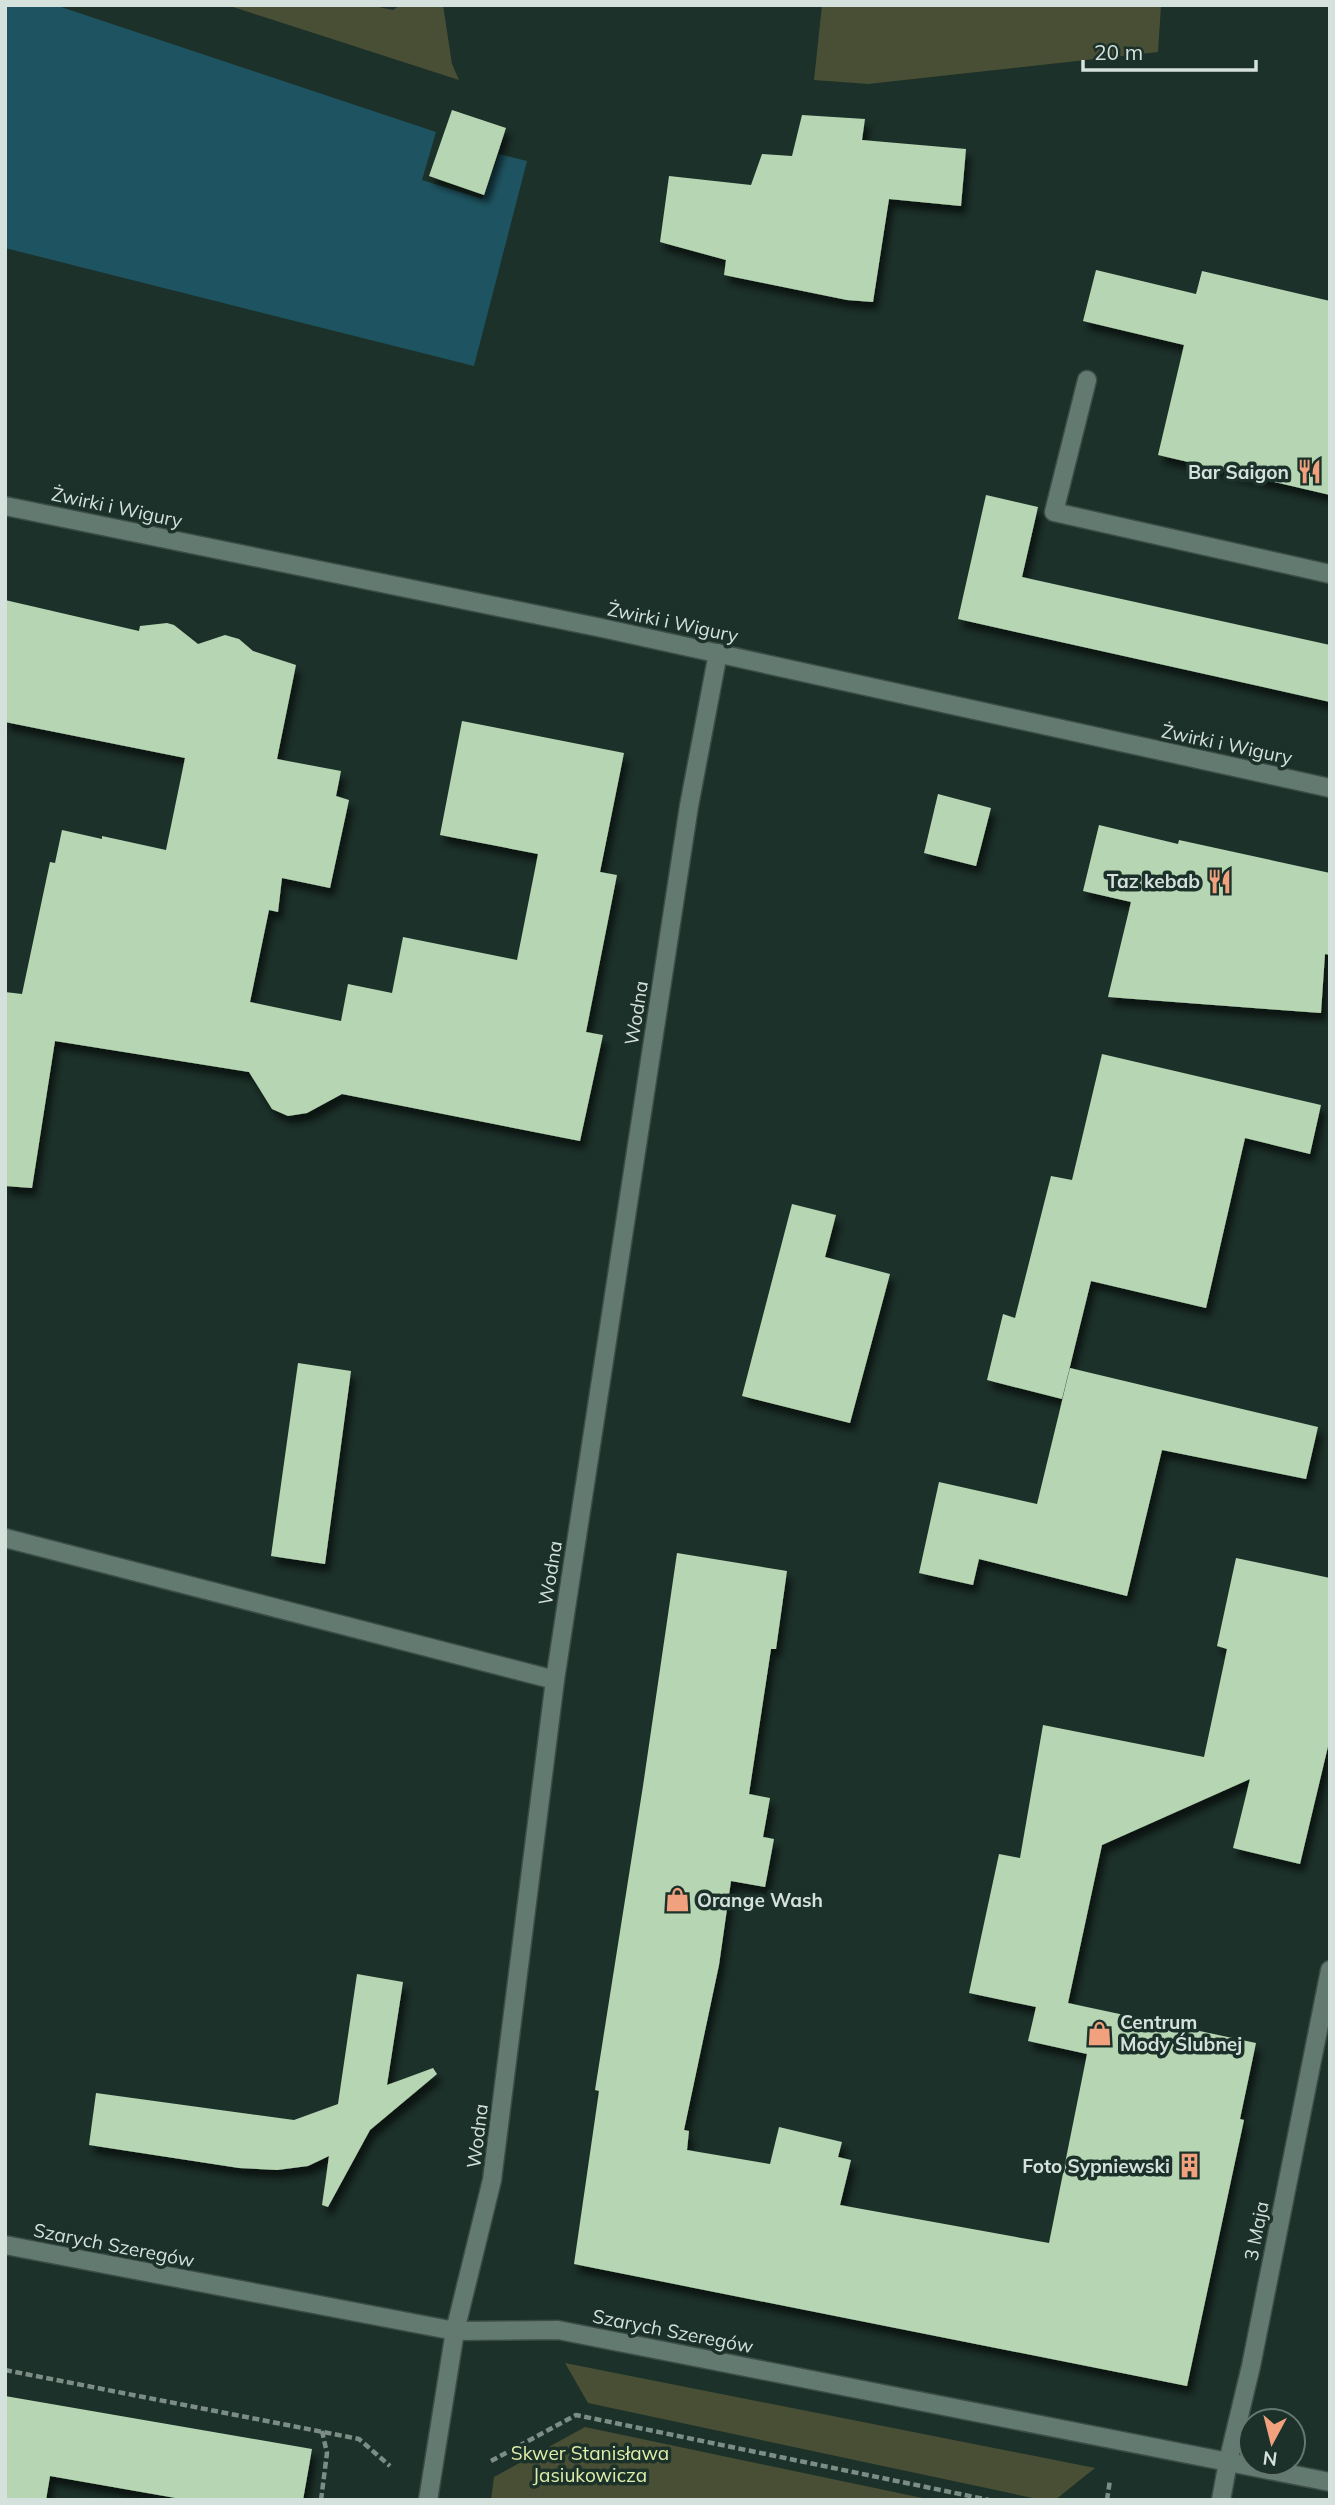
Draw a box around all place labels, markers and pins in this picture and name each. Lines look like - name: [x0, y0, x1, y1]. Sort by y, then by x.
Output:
- restaurant icon: Bar Saigon: [1295, 458, 1323, 486]
- place label: Bar Saigon: [1188, 460, 1289, 484]
- restaurant icon: Taz kebab: [1206, 867, 1234, 895]
- place label: Taz kebab: [1107, 869, 1200, 893]
- shop icon: Orange Wash: [663, 1886, 691, 1914]
- place label: Orange Wash: [697, 1888, 823, 1912]
- place label: Centrum Mody Ślubnej: [1120, 2010, 1242, 2056]
- shop icon: Centrum Mody Ślubnej: [1086, 2019, 1114, 2047]
- building icon: Foto Sypniewski: [1176, 2152, 1204, 2180]
- place label: Foto Sypniewski: [1022, 2154, 1170, 2178]

